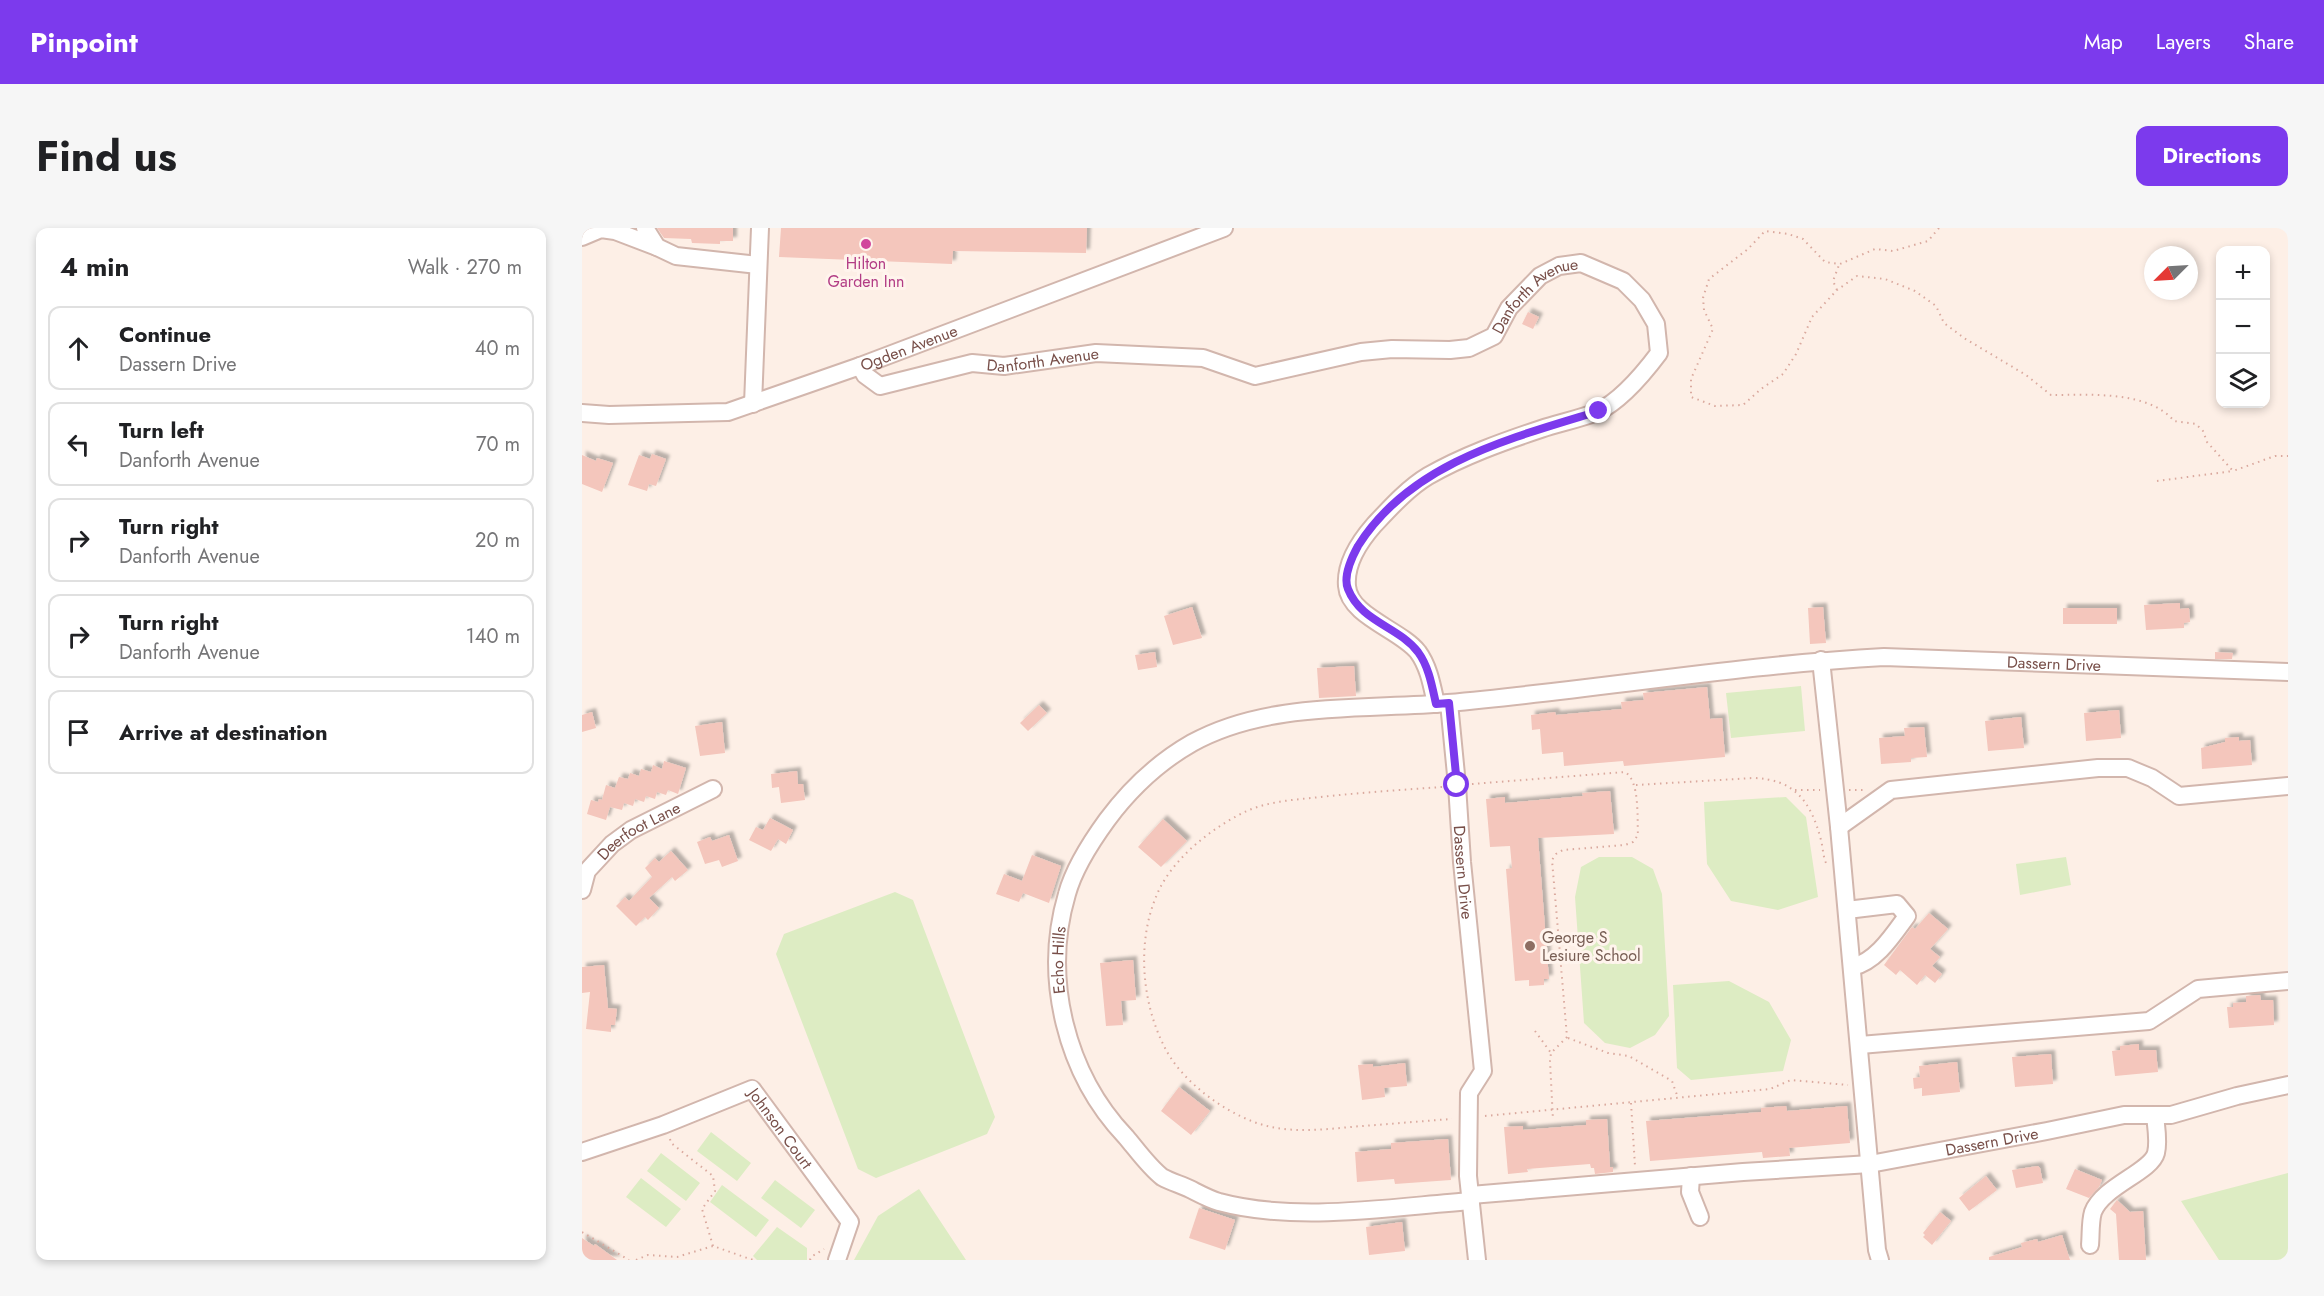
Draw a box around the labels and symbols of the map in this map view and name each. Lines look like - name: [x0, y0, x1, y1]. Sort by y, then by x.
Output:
- marker: Hilton Garden Inn: [859, 237, 873, 251]
- north arrow: [2144, 246, 2198, 300]
- place label: Hilton Garden Inn: [828, 252, 904, 293]
- street label: Danforth Avenue: [1486, 253, 1579, 338]
- street label: Ogden Avenue: [857, 319, 961, 377]
- street label: Danforth Avenue: [986, 342, 1100, 378]
- route end: [1585, 397, 1611, 423]
- street label: Dassern Drive: [2006, 651, 2101, 677]
- route start: [1443, 771, 1469, 797]
- street label: Deerfoot Lane: [592, 796, 684, 865]
- street label: Dassern Drive: [1448, 825, 1479, 920]
- street label: Echo Hills: [1046, 925, 1072, 995]
- place label: George S Lesiure School: [1542, 926, 1641, 967]
- marker: George S Lesiure School: [1523, 939, 1537, 953]
- street label: Johnson Court: [742, 1082, 818, 1174]
- street label: Dassern Drive: [1943, 1122, 2040, 1162]

